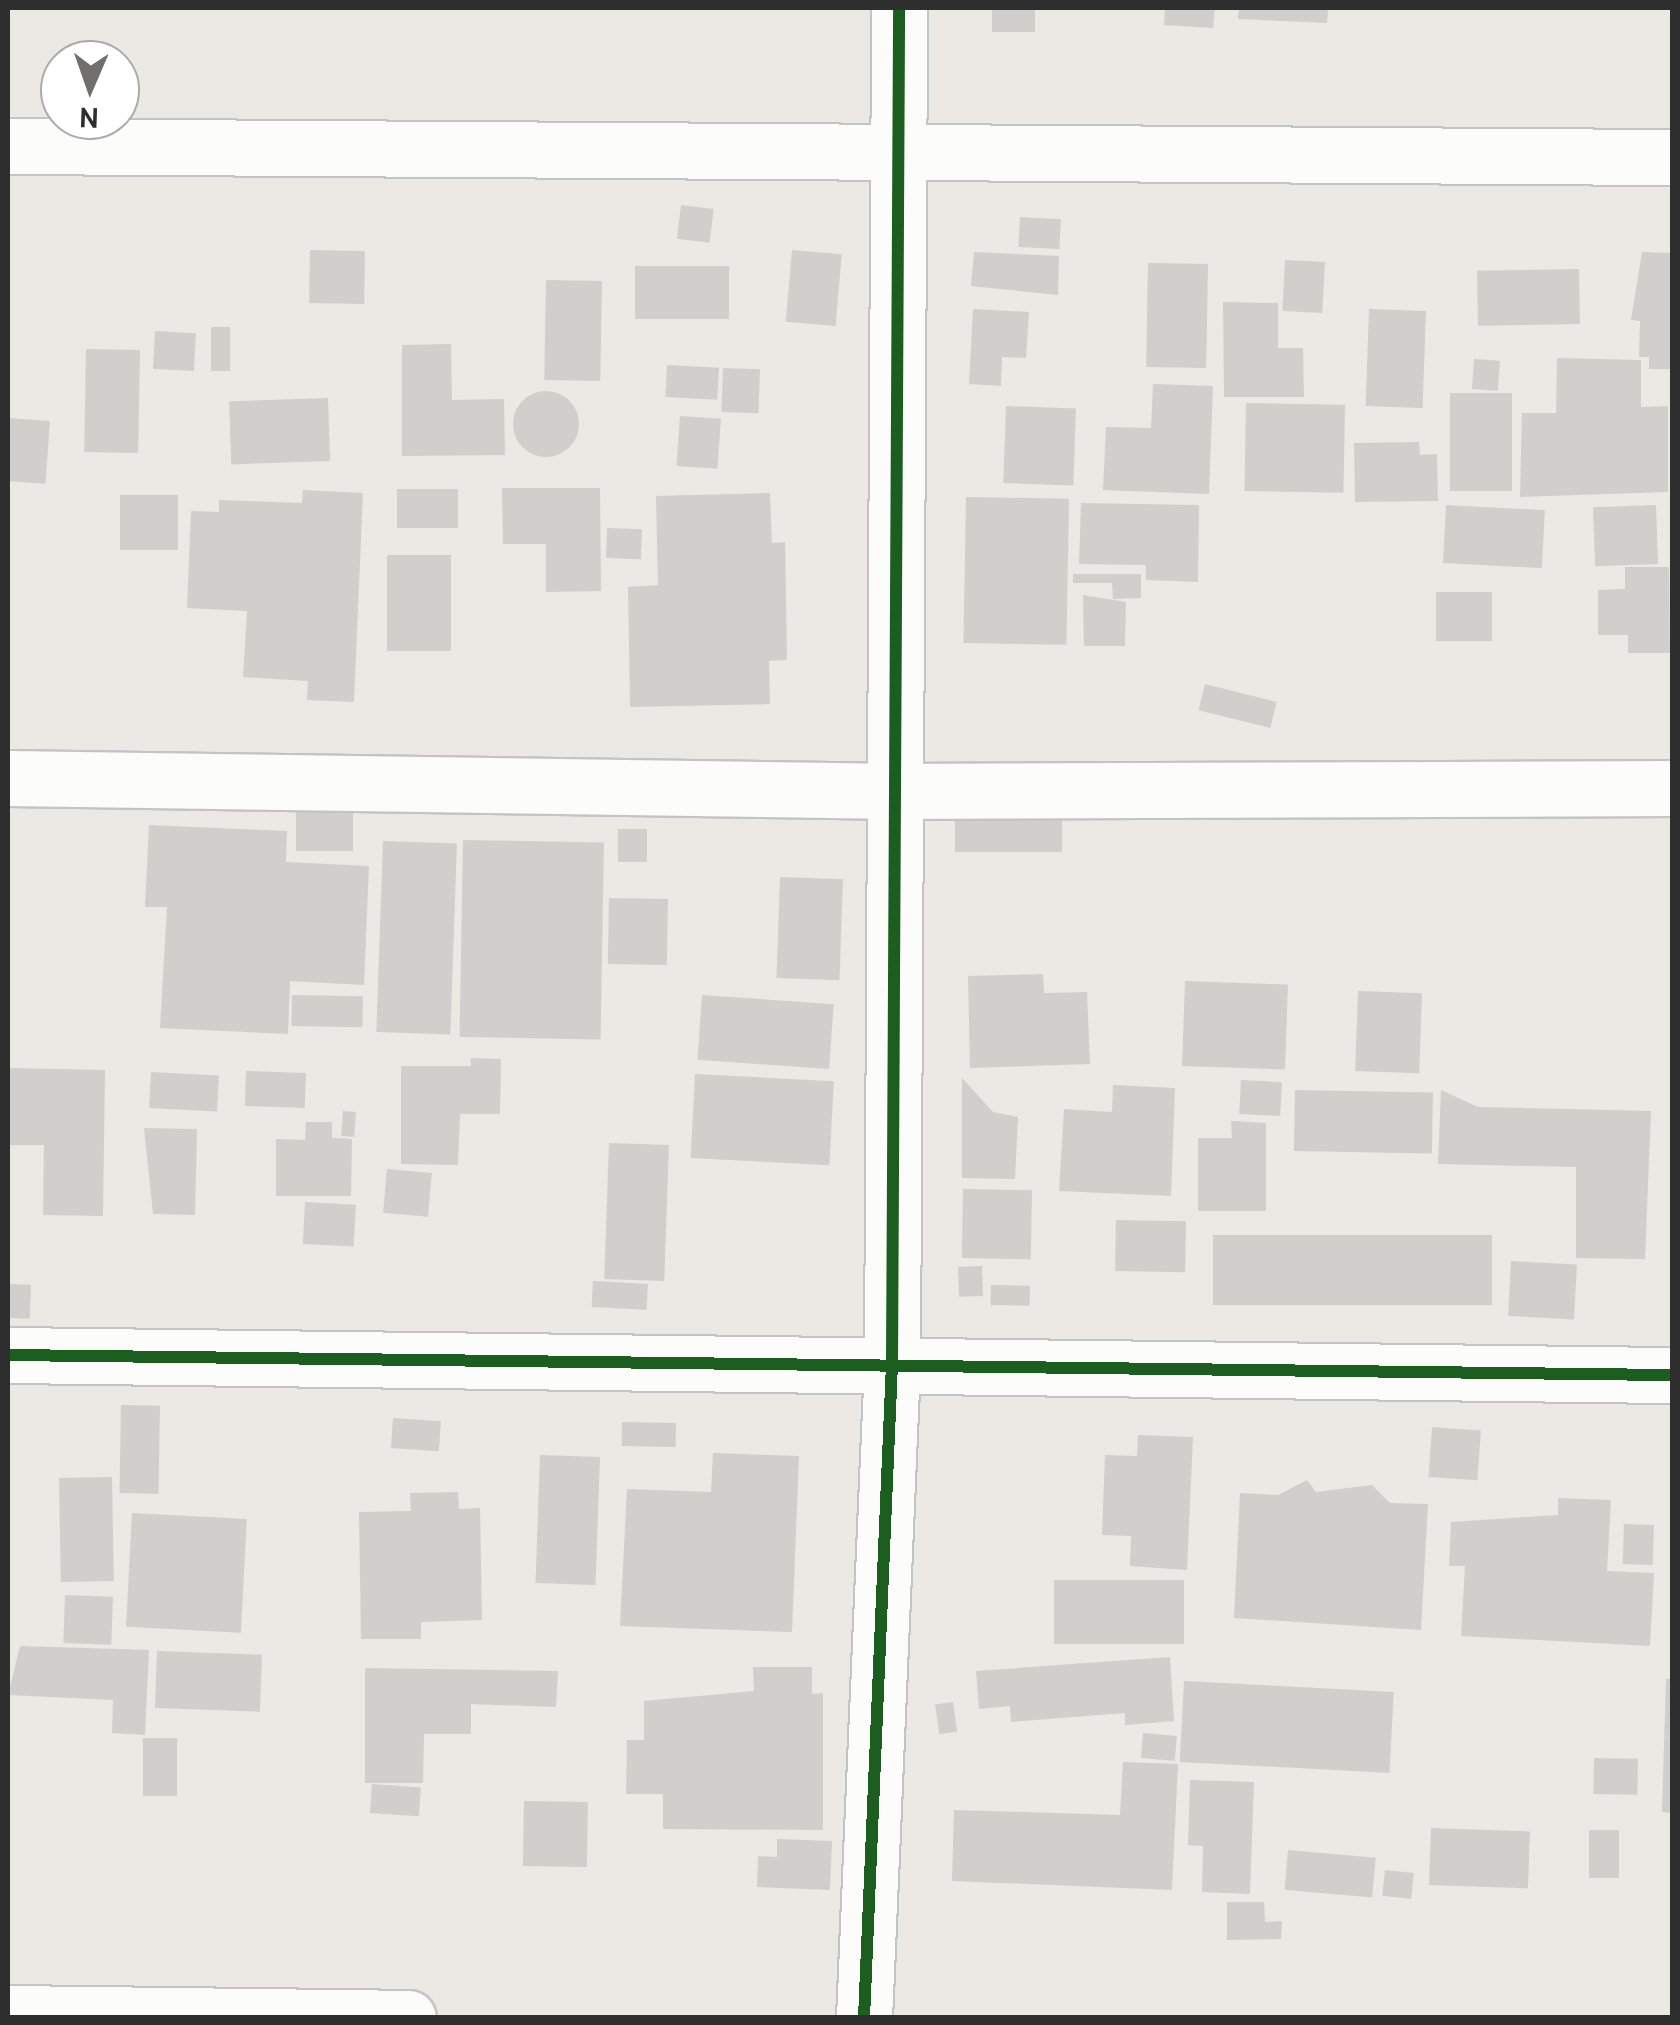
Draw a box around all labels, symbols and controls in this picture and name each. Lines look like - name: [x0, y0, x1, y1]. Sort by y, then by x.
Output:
- north arrow: [40, 40, 140, 140]
- text: N: [79, 101, 100, 135]

